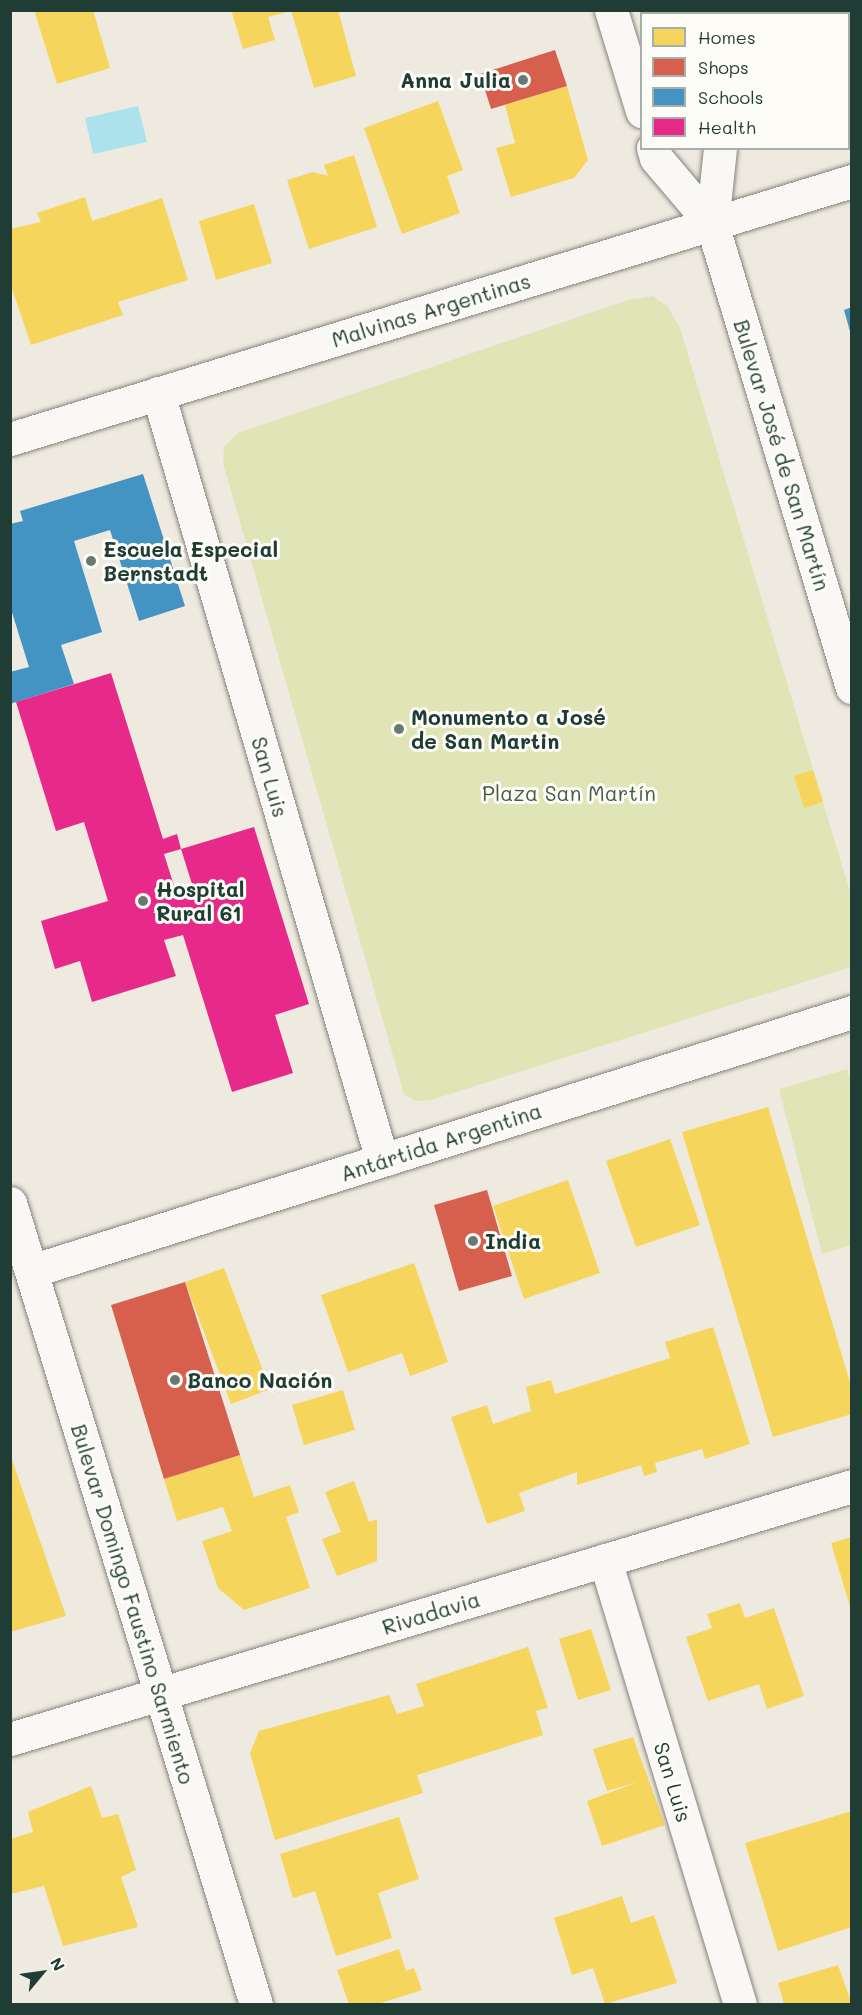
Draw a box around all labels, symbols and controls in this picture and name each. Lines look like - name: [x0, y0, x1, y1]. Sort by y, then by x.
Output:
- legend: [640, 12, 850, 150]
- text: Homes: [698, 25, 756, 49]
- text: Shops: [698, 55, 749, 79]
- place label: Anna Julia: [400, 67, 511, 93]
- marker: Anna Julia: [516, 73, 530, 87]
- text: Schools: [698, 85, 763, 109]
- text: Health: [698, 115, 756, 139]
- street label: Malvinas Argentinas: [328, 268, 534, 352]
- street label: Bulevar José de San Martín: [729, 316, 835, 594]
- place label: Escuela Especial Bernstadt: [103, 536, 278, 586]
- marker: Escuela Especial Bernstadt: [84, 554, 98, 568]
- place label: Monumento a José de San Martin: [411, 704, 606, 754]
- marker: Monumento a José de San Martin: [392, 722, 406, 736]
- street label: San Luis: [247, 734, 293, 820]
- park label: Plaza San Martín: [482, 780, 656, 806]
- place label: Hospital Rural 61: [156, 876, 244, 926]
- marker: Hospital Rural 61: [134, 892, 152, 910]
- street label: Antártida Argentina: [337, 1098, 545, 1186]
- place label: India: [485, 1228, 541, 1254]
- marker: India: [466, 1234, 480, 1248]
- place label: Banco Nación: [187, 1367, 332, 1393]
- marker: Banco Nación: [168, 1373, 182, 1387]
- street label: Bulevar Domingo Faustino Sarmiento: [66, 1421, 200, 1787]
- street label: Rivadavia: [379, 1586, 483, 1640]
- street label: San Luis: [649, 1739, 697, 1825]
- north arrow: [12, 1943, 72, 2003]
- text: N: [46, 1954, 70, 1974]

